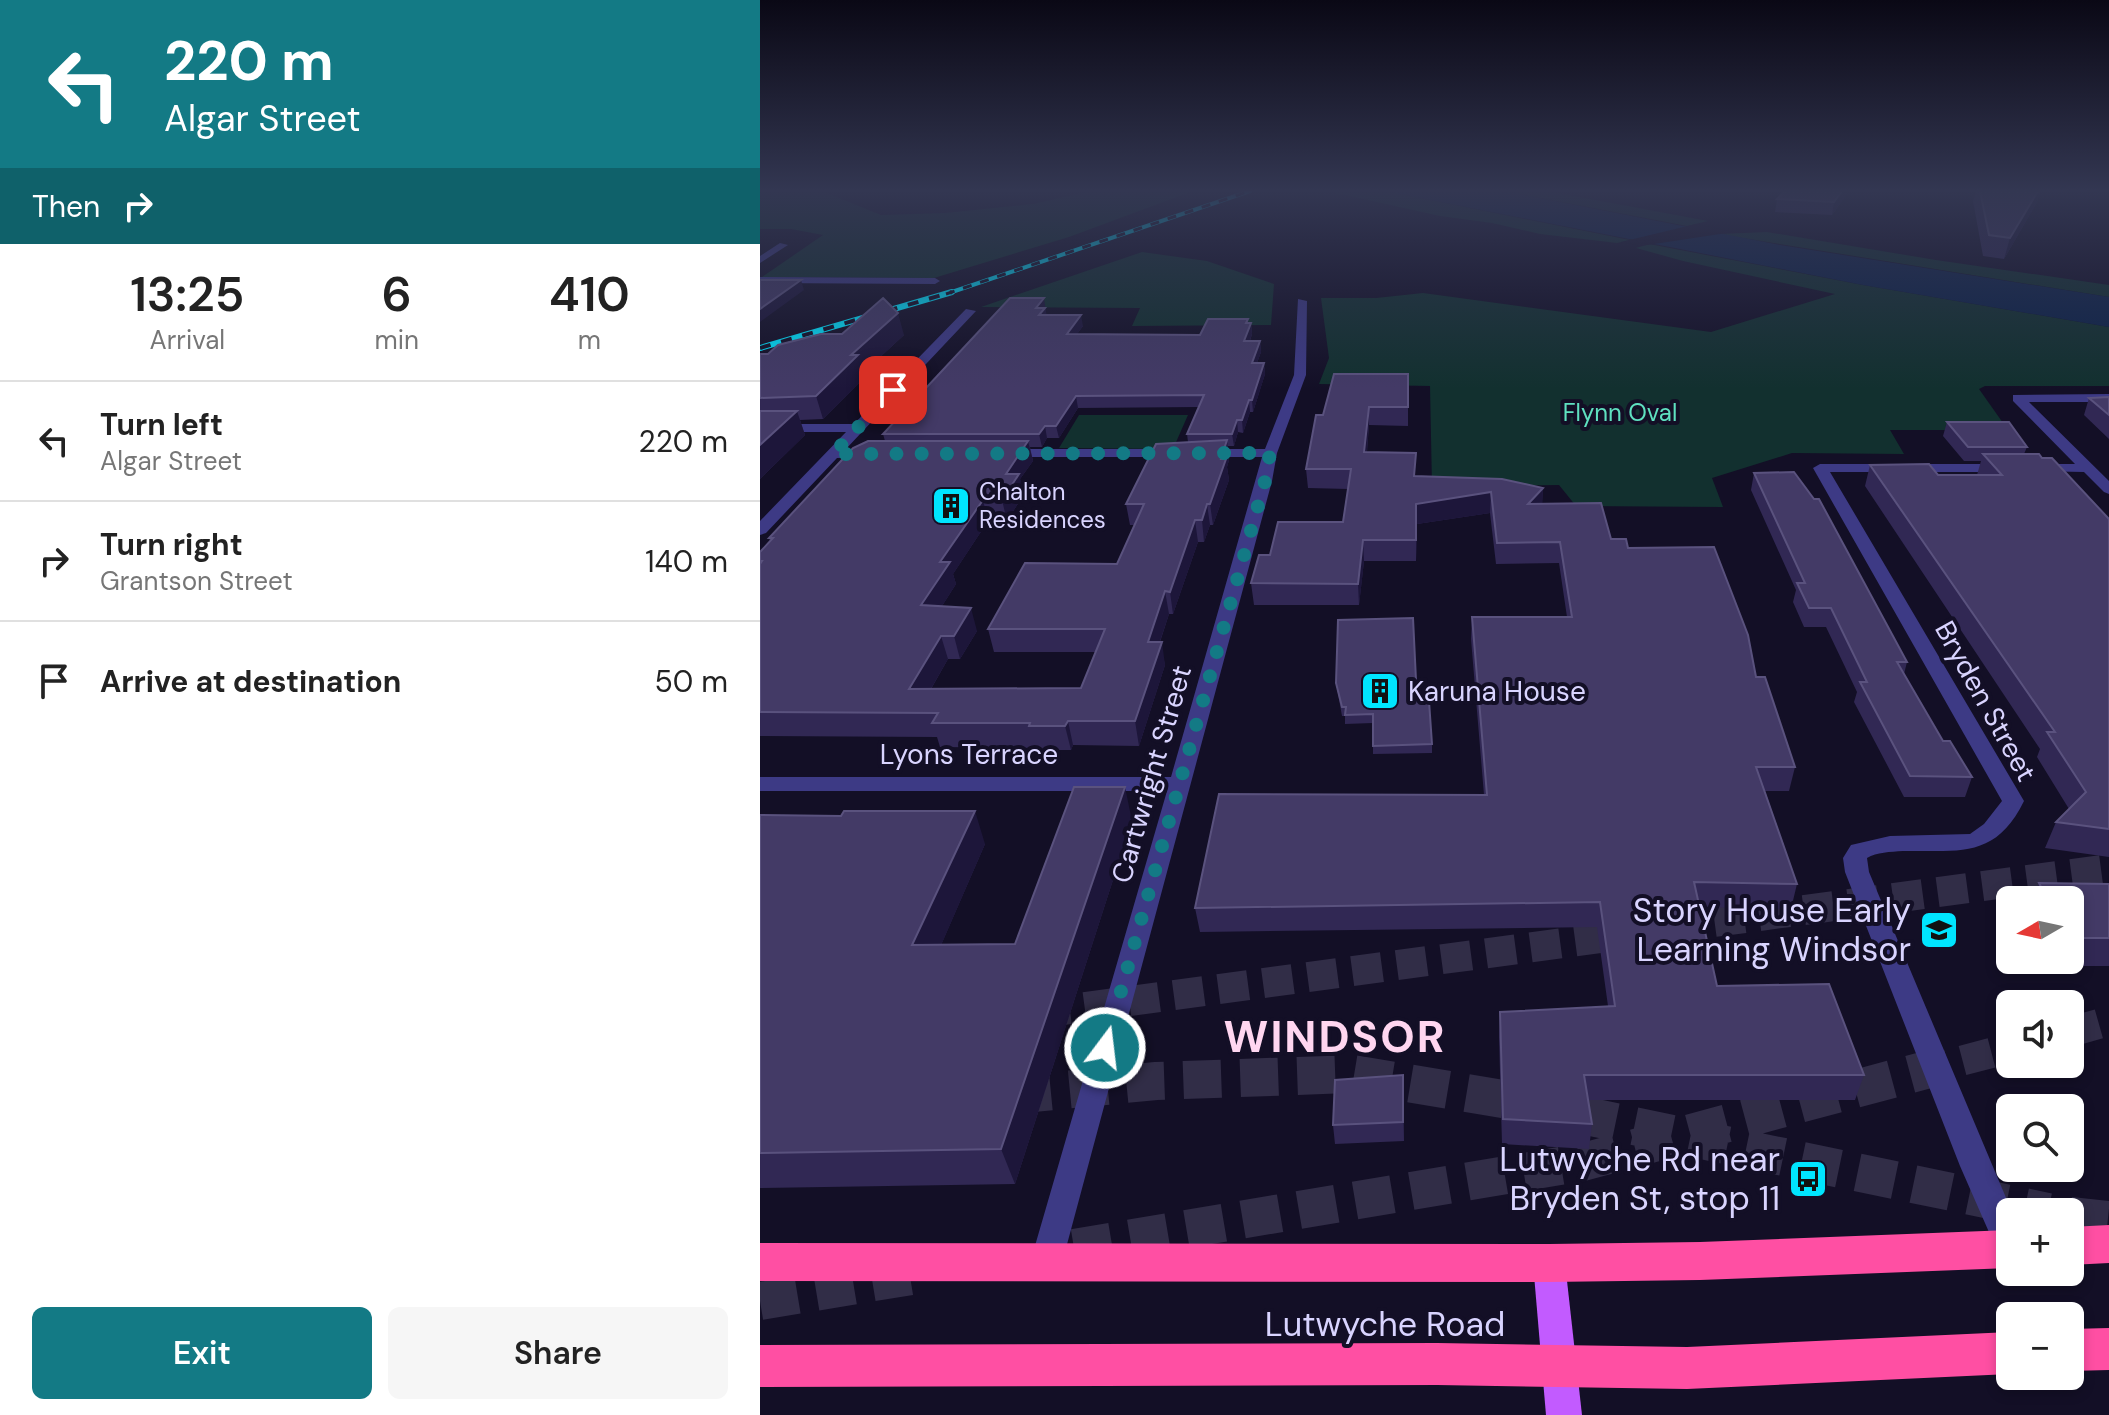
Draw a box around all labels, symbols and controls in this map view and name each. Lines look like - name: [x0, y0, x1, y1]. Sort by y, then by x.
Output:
- text: 220 m: [164, 24, 334, 97]
- icon: left: [32, 32, 136, 136]
- text: Algar Street: [164, 95, 361, 142]
- icon: right: [116, 184, 160, 228]
- text: Then: [32, 187, 100, 226]
- text: 13:25: [130, 263, 244, 326]
- text: 6: [382, 263, 412, 326]
- text: 410: [549, 263, 630, 326]
- text: Arrival: [149, 323, 225, 357]
- text: min: [375, 323, 419, 357]
- text: m: [578, 323, 601, 357]
- pin: [859, 356, 927, 424]
- icon: arrive: [871, 368, 915, 412]
- park label: Flynn Oval: [1563, 397, 1677, 428]
- text: Turn left: [100, 405, 223, 444]
- icon: left: [32, 419, 76, 463]
- text: 220 m: [639, 422, 728, 461]
- text: Algar Street: [100, 444, 242, 478]
- place label: Chalton Residences: [979, 476, 1106, 535]
- building icon: Chalton Residences: [930, 485, 972, 527]
- text: Turn right: [100, 525, 243, 564]
- icon: right: [32, 539, 76, 583]
- text: 140 m: [645, 542, 728, 581]
- text: Grantson Street: [100, 564, 293, 598]
- street label: Bryden Street: [1926, 615, 2045, 788]
- icon: arrive: [32, 659, 76, 703]
- street label: Cartwright Street: [1103, 661, 1200, 887]
- text: Arrive at destination: [100, 662, 401, 701]
- text: 50 m: [654, 662, 728, 701]
- building icon: Karuna House: [1359, 670, 1401, 712]
- place label: Karuna House: [1408, 673, 1586, 710]
- street label: Lyons Terrace: [880, 736, 1058, 773]
- north arrow: [1996, 886, 2084, 974]
- map controls: [1996, 886, 2084, 1390]
- place label: Story House Early Learning Windsor: [1633, 888, 1911, 972]
- school or university icon: Story House Early Learning Windsor: [1918, 909, 1960, 951]
- button: sound: [1996, 990, 2084, 1078]
- position arrow: [1063, 1006, 1147, 1090]
- district label: WINDSOR: [1224, 1008, 1446, 1066]
- button: search: [1996, 1094, 2084, 1182]
- place label: Lutwyche Rd near Bryden St, stop 11: [1499, 1137, 1780, 1221]
- bus stop icon: Lutwyche Rd near Bryden St, stop 11: [1787, 1158, 1829, 1200]
- button: +: [1996, 1198, 2084, 1286]
- street label: Lutwyche Road: [1265, 1302, 1505, 1347]
- button: −: [1996, 1302, 2084, 1390]
- button: Exit: [32, 1307, 372, 1399]
- button: Share: [388, 1307, 728, 1399]

